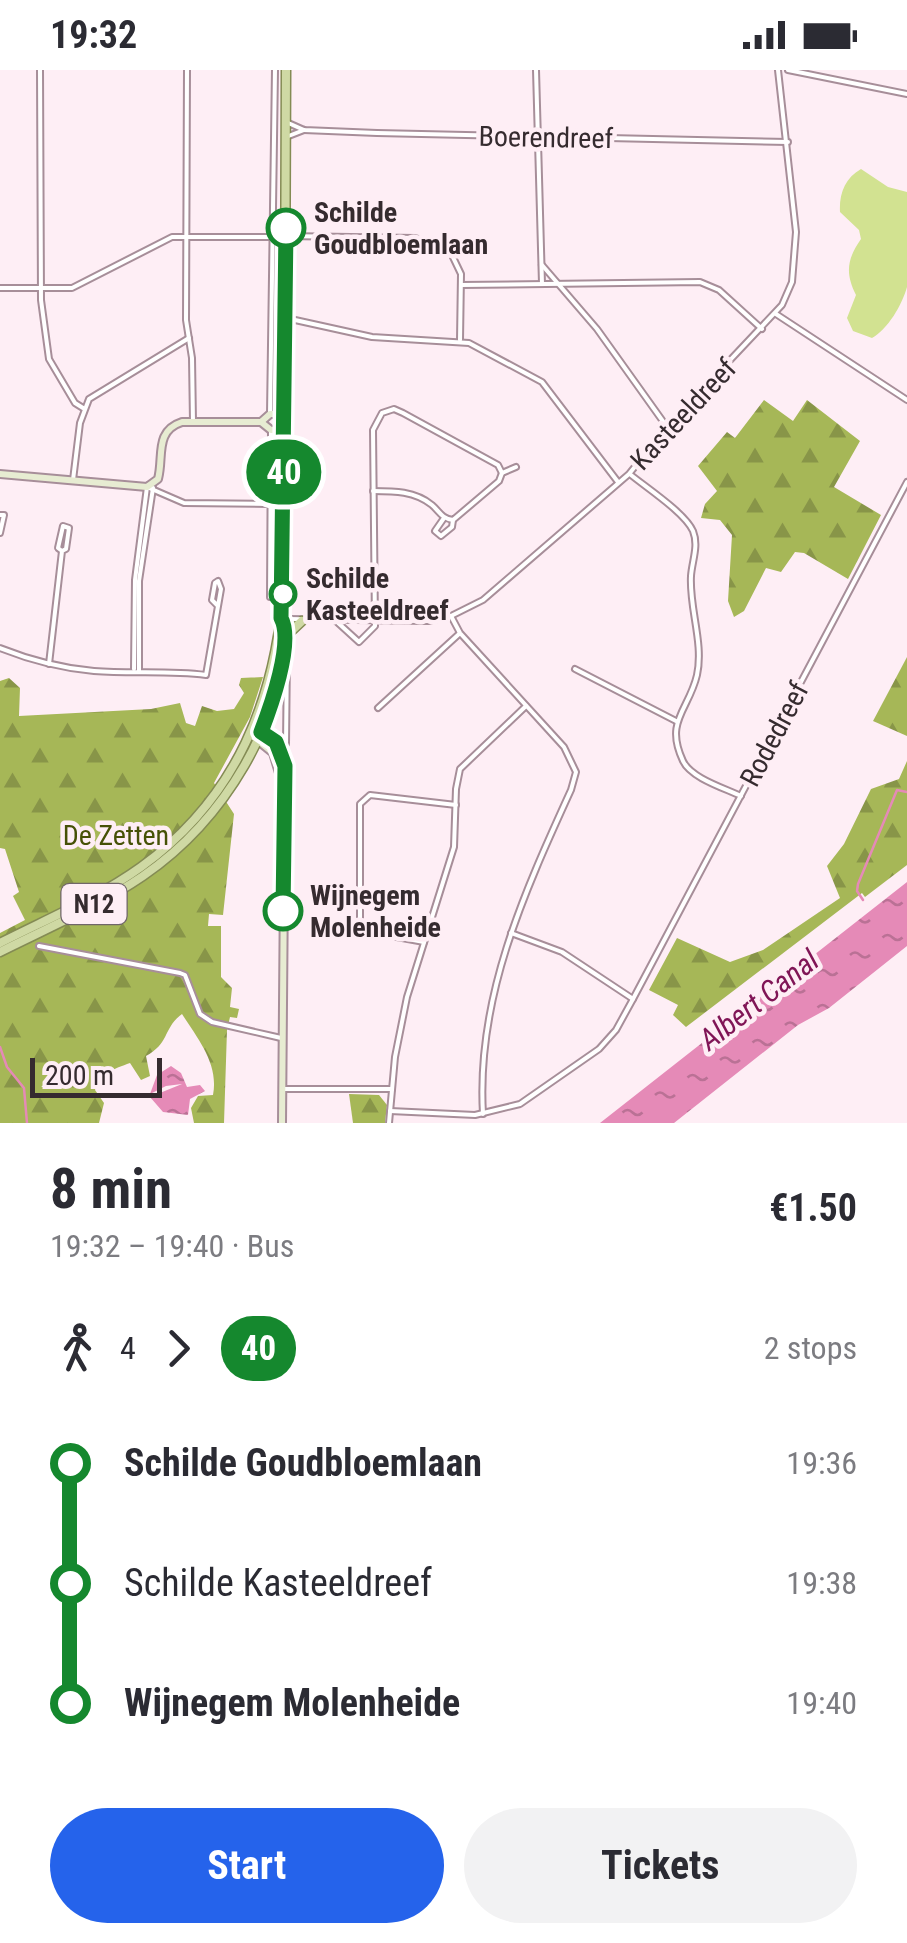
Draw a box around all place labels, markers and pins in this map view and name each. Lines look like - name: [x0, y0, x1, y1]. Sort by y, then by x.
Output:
- place label: Schilde Goudbloemlaan: [314, 196, 488, 261]
- marker: Schilde Goudbloemlaan: [267, 209, 305, 247]
- place label: Schilde Kasteeldreef: [306, 562, 449, 627]
- marker: Schilde Kasteeldreef: [270, 581, 296, 607]
- place label: Wijnegem Molenheide: [310, 879, 441, 944]
- marker: Wijnegem Molenheide: [264, 892, 302, 930]

